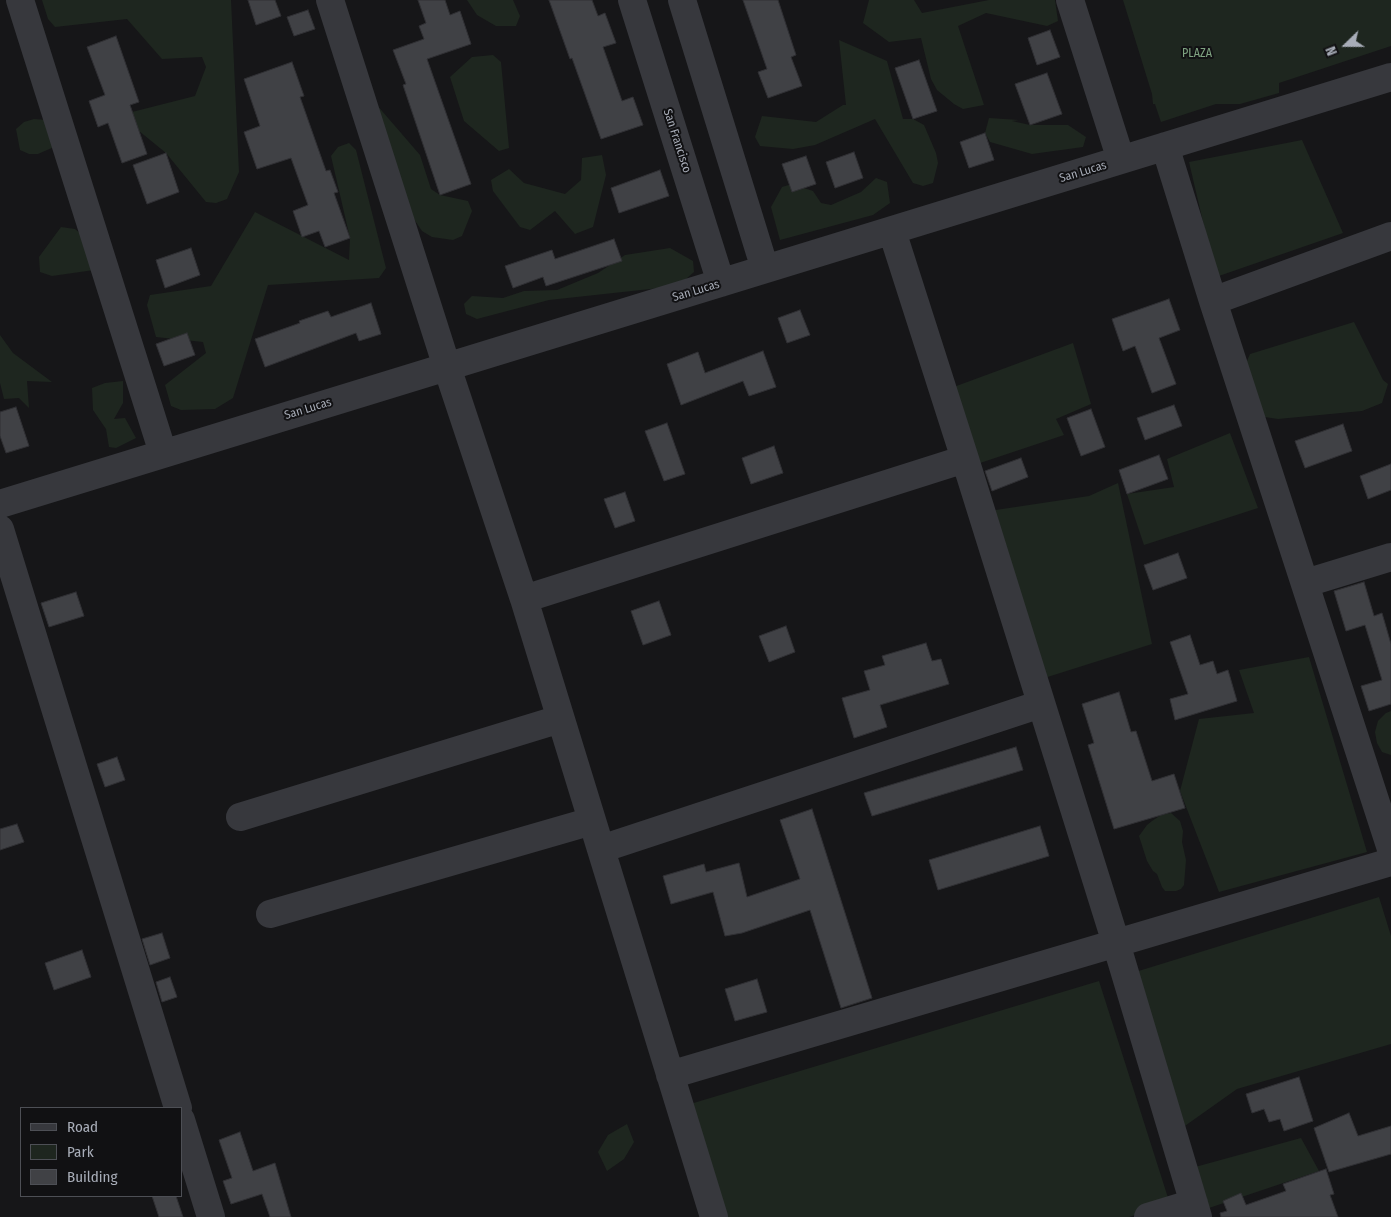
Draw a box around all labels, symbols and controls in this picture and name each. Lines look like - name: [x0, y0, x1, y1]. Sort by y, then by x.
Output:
- north arrow: [1321, 20, 1371, 70]
- text: N: [1322, 44, 1341, 58]
- park label: PLAZA: [1182, 47, 1212, 61]
- street label: San Francisco: [660, 107, 694, 175]
- street label: San Lucas: [1058, 158, 1108, 186]
- street label: San Lucas: [671, 277, 721, 305]
- street label: San Lucas: [283, 395, 333, 423]
- legend: [20, 1107, 182, 1197]
- text: Road: [67, 1118, 98, 1136]
- text: Park: [67, 1143, 94, 1161]
- text: Building: [67, 1168, 118, 1186]

